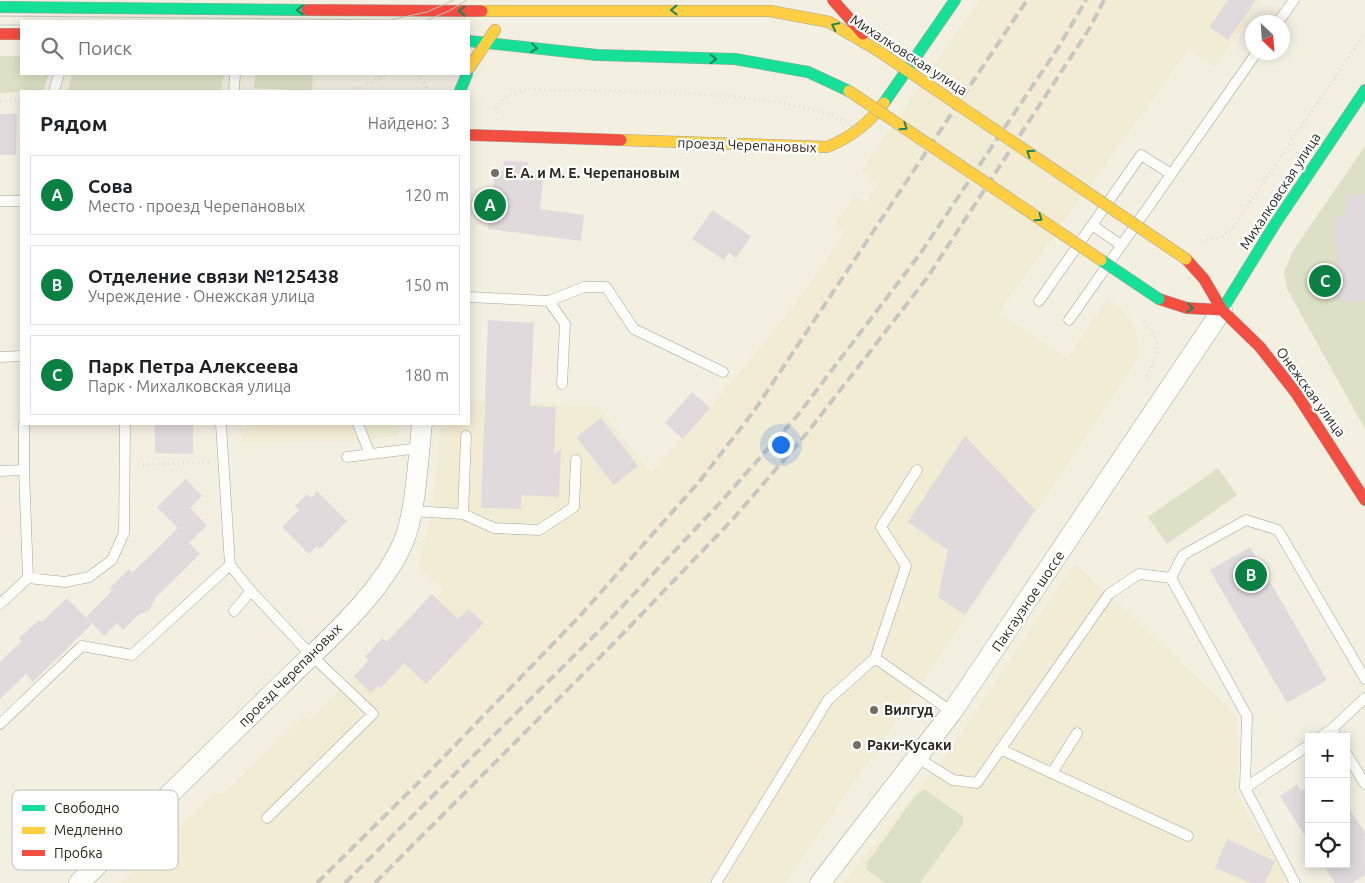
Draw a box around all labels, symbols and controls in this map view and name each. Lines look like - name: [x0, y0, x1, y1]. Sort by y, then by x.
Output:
- one-way arrow: [295, 5, 303, 15]
- one-way arrow: [670, 5, 678, 16]
- one-way arrow: [458, 6, 466, 16]
- street label: Михалковская улица: [848, 11, 970, 99]
- north arrow: [1245, 15, 1290, 60]
- search box: [20, 20, 470, 75]
- one-way arrow: [831, 22, 840, 32]
- icon: search: [38, 34, 66, 62]
- text: Поиск: [78, 37, 132, 59]
- one-way arrow: [530, 42, 538, 53]
- one-way arrow: [709, 53, 717, 64]
- text: Рядом: [40, 111, 108, 135]
- text: Найдено: 3: [368, 114, 450, 132]
- one-way arrow: [898, 121, 908, 130]
- street label: Михалковская улица: [1236, 130, 1324, 252]
- street label: проезд Черепановых: [677, 135, 817, 155]
- one-way arrow: [1026, 150, 1035, 159]
- place label: Е. А. и М. Е. Черепановым: [505, 165, 680, 181]
- marker: Е. А. и М. Е. Черепановым: [489, 167, 501, 179]
- text: Сова: [88, 175, 133, 197]
- text: A: [51, 186, 63, 204]
- text: 120 m: [404, 186, 449, 204]
- pin: A: [474, 186, 506, 224]
- text: Место · проезд Черепановых: [88, 197, 305, 215]
- one-way arrow: [1033, 212, 1042, 221]
- pin: C: [1309, 262, 1341, 300]
- text: Отделение связи №125438: [88, 265, 339, 287]
- text: B: [52, 276, 62, 294]
- text: 150 m: [404, 276, 449, 294]
- text: Учреждение · Онежская улица: [88, 287, 315, 305]
- one-way arrow: [1185, 302, 1194, 312]
- street label: Онежская улица: [1273, 344, 1349, 440]
- text: Парк Петра Алексеева: [88, 355, 299, 377]
- text: C: [52, 366, 62, 384]
- text: 180 m: [404, 366, 449, 384]
- text: Парк · Михалковская улица: [88, 377, 291, 395]
- your location: [768, 432, 794, 458]
- street label: Пакгаузное шоссе: [988, 548, 1068, 654]
- pin: B: [1235, 556, 1267, 594]
- street label: проезд Черепановых: [235, 620, 345, 730]
- place label: Вилгуд: [884, 702, 933, 718]
- marker: Вилгуд: [868, 704, 880, 716]
- map controls: [1305, 733, 1350, 868]
- button: +: [1305, 733, 1350, 778]
- place label: Раки-Кусаки: [867, 737, 952, 753]
- marker: Раки-Кусаки: [851, 739, 863, 751]
- button: −: [1305, 778, 1350, 823]
- legend: [12, 790, 178, 870]
- text: Свободно: [54, 800, 119, 816]
- text: Медленно: [54, 822, 123, 838]
- button: locate: [1305, 823, 1350, 868]
- text: Пробка: [54, 845, 103, 861]

